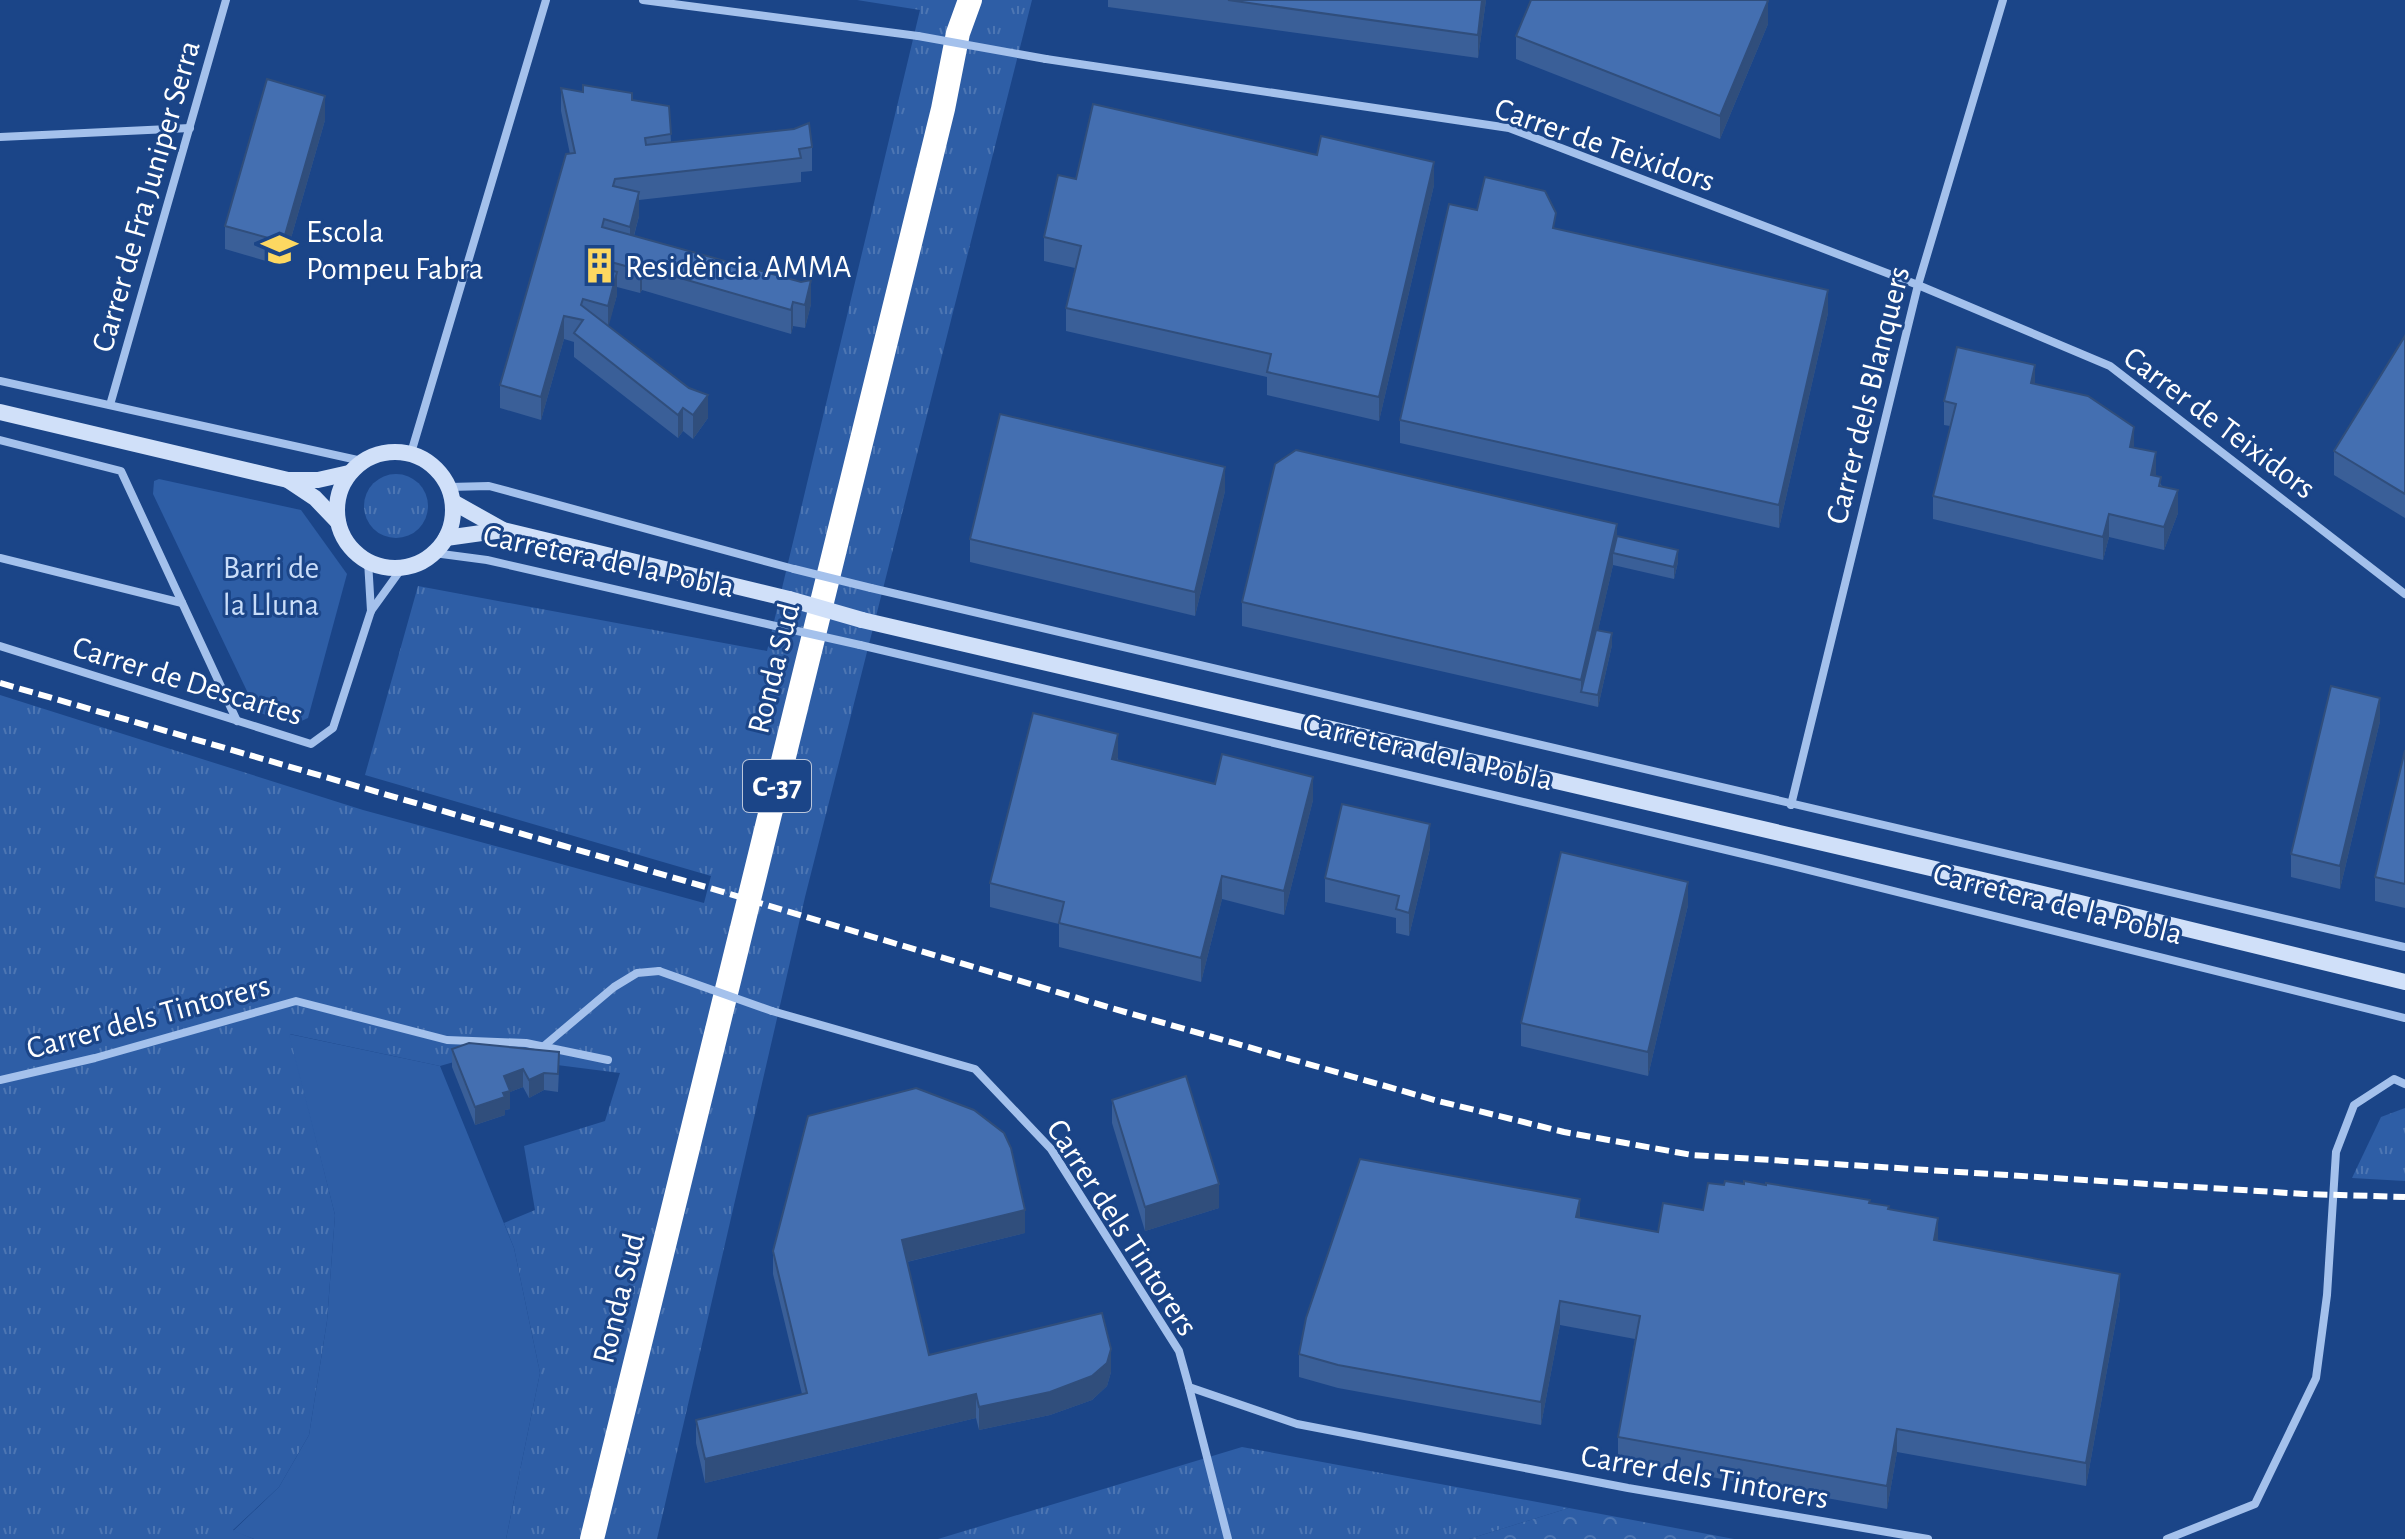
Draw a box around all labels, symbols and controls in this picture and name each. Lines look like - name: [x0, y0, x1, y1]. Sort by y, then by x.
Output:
- street label: Carrer de Fra Juniper Serra: [86, 37, 206, 356]
- street label: Carrer de Teixidors: [1490, 92, 1719, 198]
- place label: Escola Pompeu Fabra: [306, 216, 484, 285]
- school or university icon: Escola Pompeu Fabra: [261, 230, 299, 268]
- building icon: Residència AMMA: [580, 247, 618, 285]
- place label: Residència AMMA: [625, 251, 851, 283]
- street label: Carrer dels Blanquers: [1821, 263, 1915, 527]
- street label: Carrer de Teixidors: [2118, 341, 2321, 505]
- street label: Carretera de la Pobla: [480, 519, 737, 603]
- park label: Barri de la Lluna: [223, 552, 319, 621]
- street label: Ronda Sud: [742, 600, 806, 737]
- street label: Carrer de Descartes: [69, 631, 307, 731]
- street label: Carretera de la Pobla: [1300, 708, 1556, 796]
- road number: C-37: [743, 760, 811, 812]
- street label: Carretera de la Pobla: [1930, 858, 2186, 950]
- street label: Carrer dels Tintorers: [23, 969, 274, 1065]
- street label: Carrer dels Tintorers: [1040, 1114, 1204, 1341]
- street label: Ronda Sud: [587, 1230, 651, 1367]
- street label: Carrer dels Tintorers: [1579, 1439, 1831, 1515]

